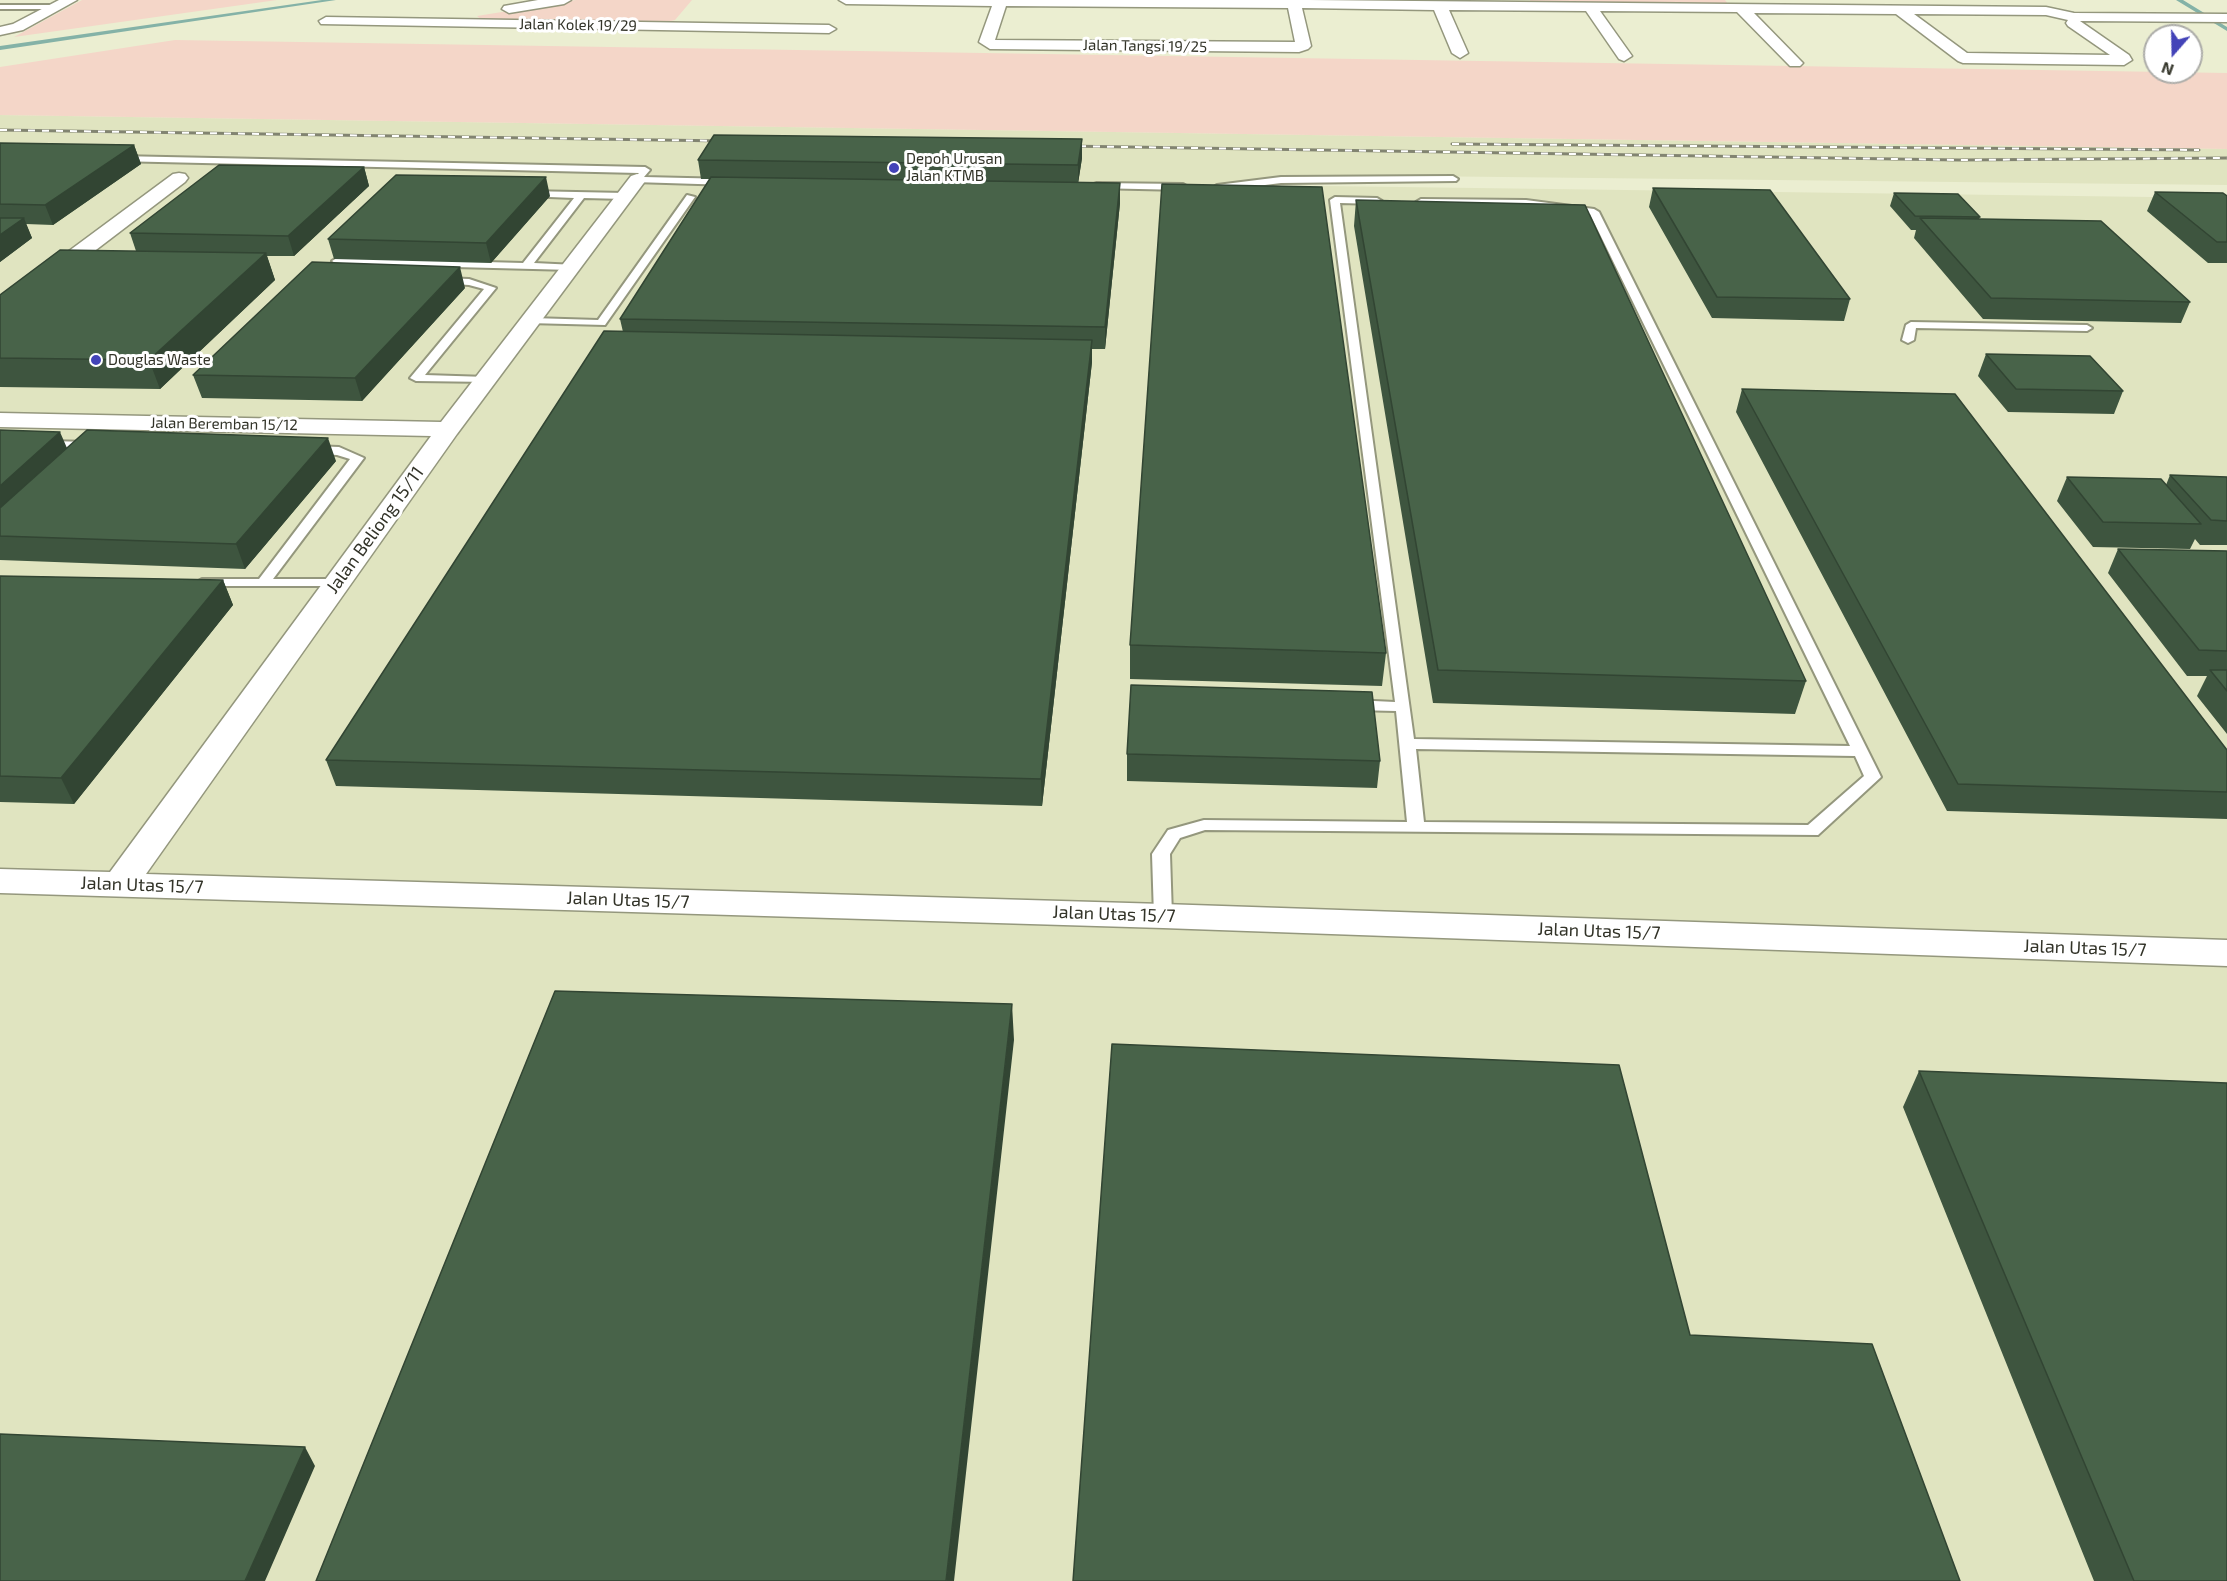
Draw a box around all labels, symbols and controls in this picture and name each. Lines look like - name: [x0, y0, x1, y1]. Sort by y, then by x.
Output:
- street label: Jalan Kolek 19/29: [519, 15, 637, 35]
- north arrow: [2143, 24, 2203, 84]
- street label: Jalan Tangsi 19/25: [1083, 36, 1207, 56]
- text: N: [2159, 59, 2176, 80]
- place label: Depoh Urusan Jalan KTMB: [906, 150, 1002, 185]
- marker: Depoh Urusan Jalan KTMB: [887, 161, 901, 175]
- place label: Douglas Waste: [108, 351, 211, 369]
- marker: Douglas Waste: [89, 353, 103, 367]
- street label: Jalan Beremban 15/12: [150, 414, 298, 434]
- street label: Jalan Beliong 15/11: [322, 462, 428, 598]
- street label: Jalan Utas 15/7: [80, 872, 204, 898]
- street label: Jalan Utas 15/7: [566, 887, 690, 913]
- street label: Jalan Utas 15/7: [1052, 901, 1176, 927]
- street label: Jalan Utas 15/7: [1537, 918, 1661, 944]
- street label: Jalan Utas 15/7: [2023, 935, 2147, 961]

